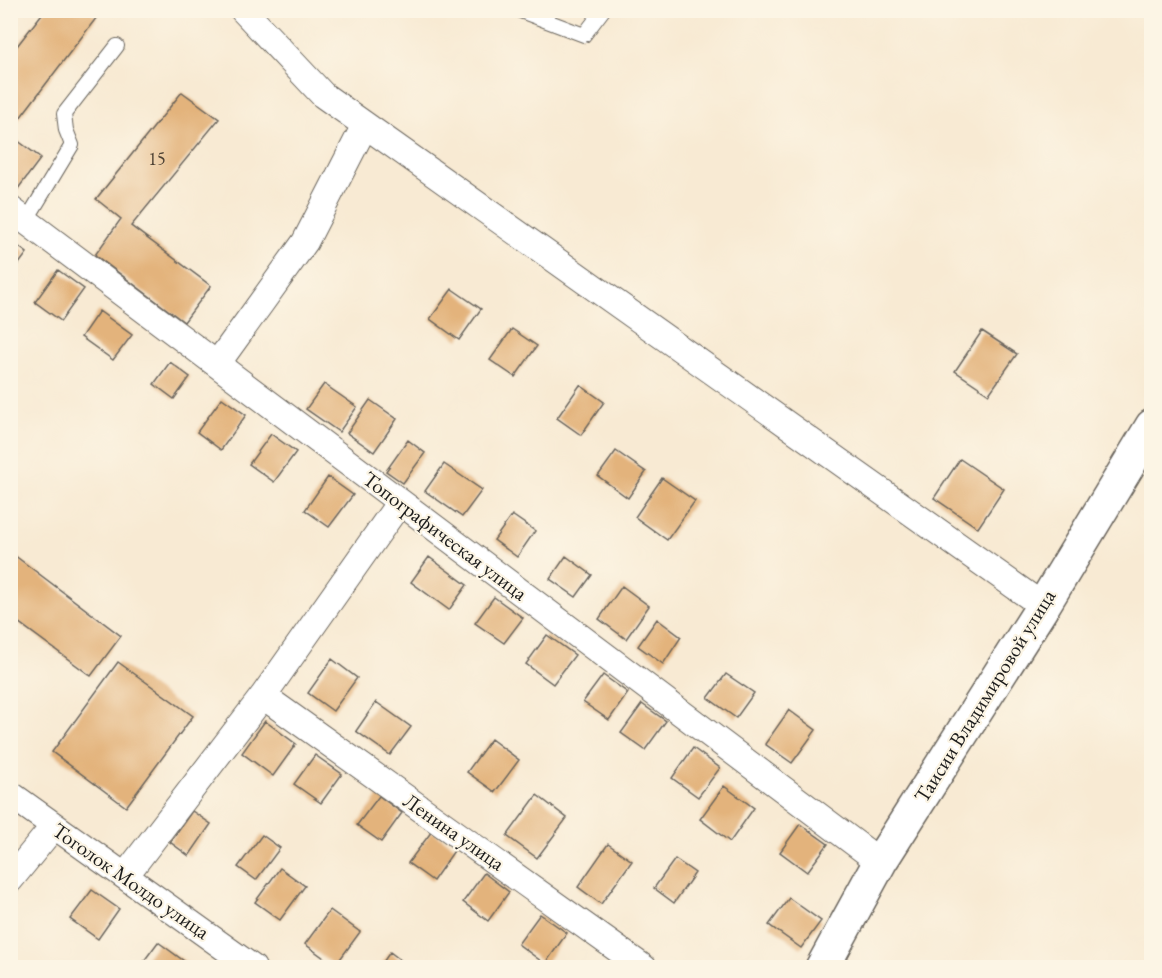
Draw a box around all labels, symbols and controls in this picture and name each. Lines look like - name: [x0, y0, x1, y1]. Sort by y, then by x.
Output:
- house number: 15: [148, 147, 166, 170]
- street label: Топографическая улица: [358, 465, 533, 607]
- street label: Таисии Владимировой улица: [908, 584, 1062, 807]
- street label: Ленина улица: [398, 787, 511, 877]
- street label: Тоголок Молдо улица: [47, 816, 216, 945]

